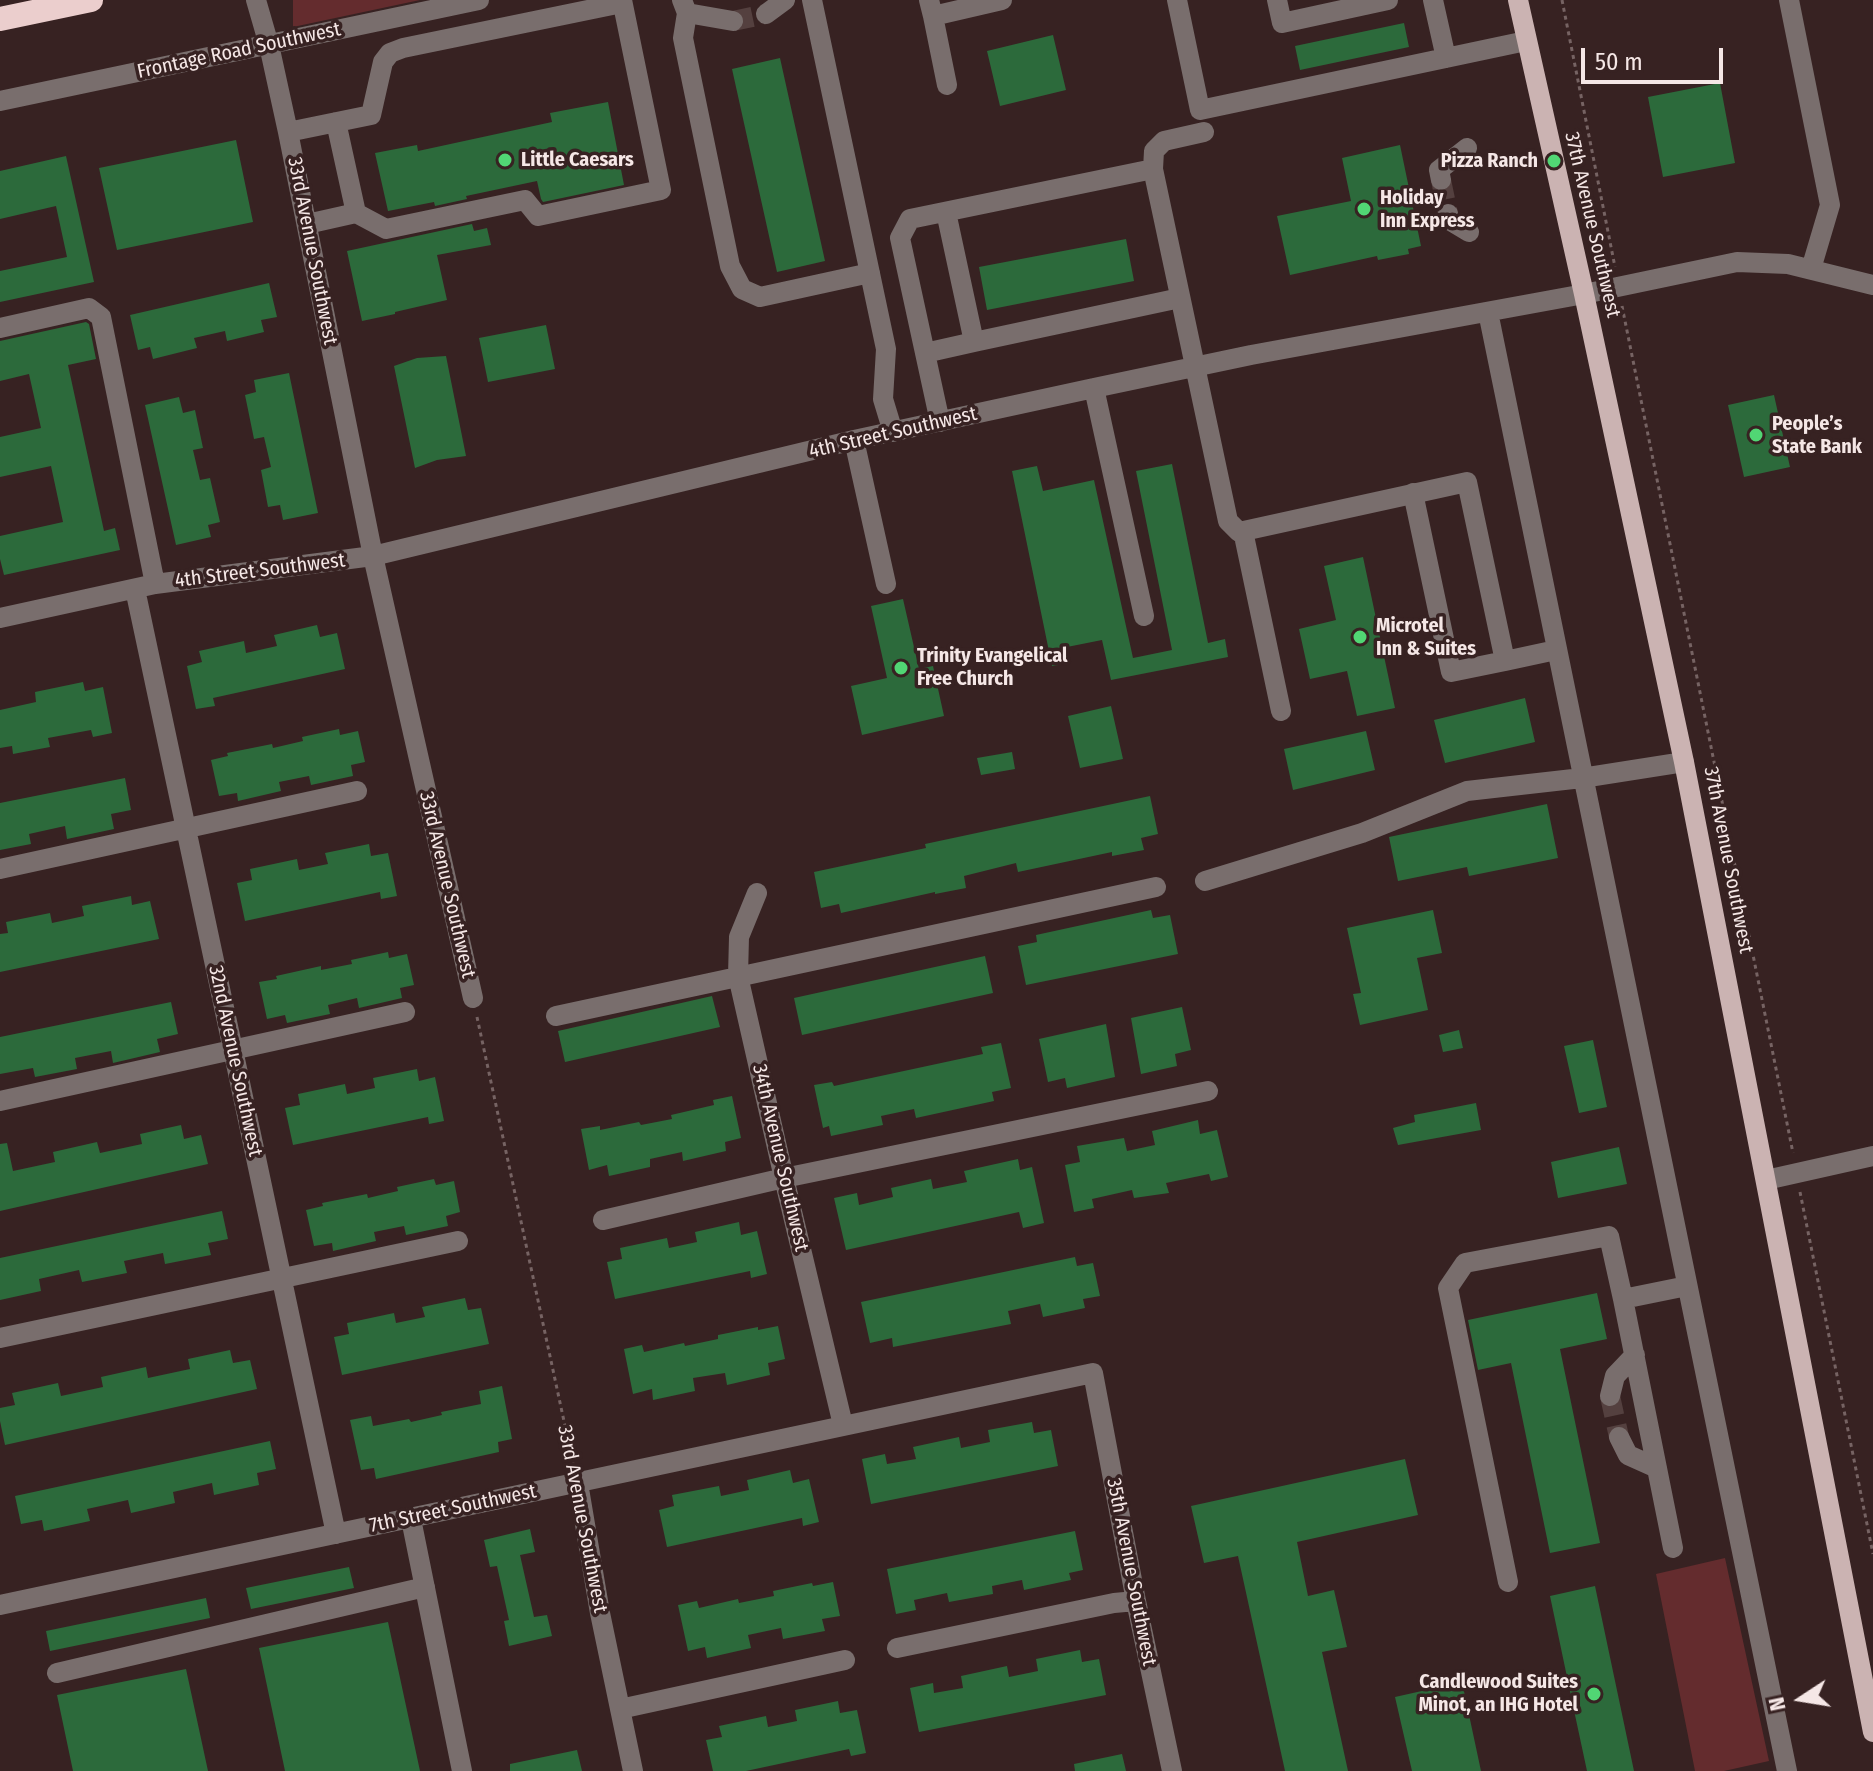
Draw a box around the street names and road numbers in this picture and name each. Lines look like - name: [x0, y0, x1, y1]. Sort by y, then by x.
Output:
- street label: Frontage Road Southwest: [135, 18, 343, 84]
- street label: 37th Avenue Southwest: [1559, 130, 1625, 320]
- street label: 33rd Avenue Southwest: [282, 155, 342, 347]
- street label: 4th Street Southwest: [807, 402, 979, 464]
- street label: 4th Street Southwest: [173, 549, 347, 593]
- street label: 37th Avenue Southwest: [1698, 765, 1758, 955]
- street label: 33rd Avenue Southwest: [414, 789, 480, 981]
- street label: 32nd Avenue Southwest: [203, 963, 267, 1159]
- street label: 34th Avenue Southwest: [747, 1062, 813, 1254]
- street label: 33rd Avenue Southwest: [552, 1423, 612, 1615]
- street label: 35th Avenue Southwest: [1101, 1476, 1161, 1668]
- street label: 7th Street Southwest: [367, 1480, 539, 1538]

